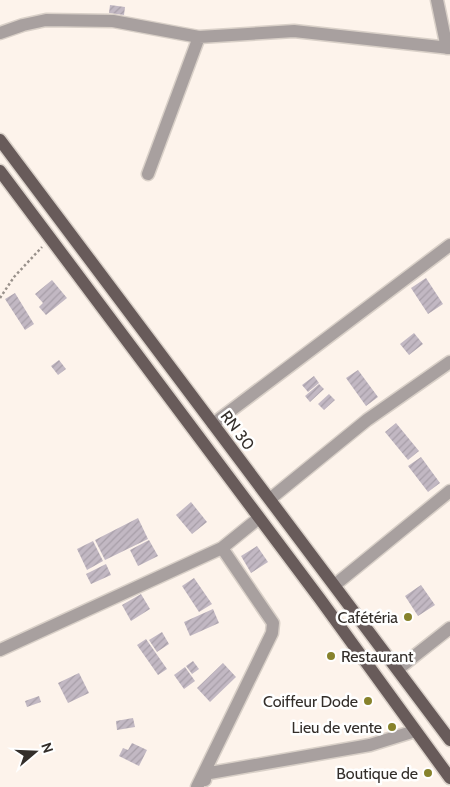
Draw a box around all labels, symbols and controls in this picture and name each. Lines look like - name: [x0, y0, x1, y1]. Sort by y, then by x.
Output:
- street label: RN 30: [217, 407, 259, 454]
- place label: Cafétéria: [338, 608, 398, 627]
- marker: Cafétéria: [402, 611, 414, 623]
- place label: Restaurant: [341, 647, 414, 666]
- marker: Restaurant: [325, 650, 337, 662]
- place label: Coiffeur Dode: [263, 692, 358, 711]
- marker: Coiffeur Dode: [362, 695, 374, 707]
- place label: Lieu de vente: [291, 718, 382, 737]
- marker: Lieu de vente: [386, 721, 398, 733]
- north arrow: [10, 727, 60, 777]
- text: N: [37, 740, 57, 755]
- place label: Boutique de: [336, 764, 418, 783]
- marker: Boutique de: [422, 767, 434, 779]

